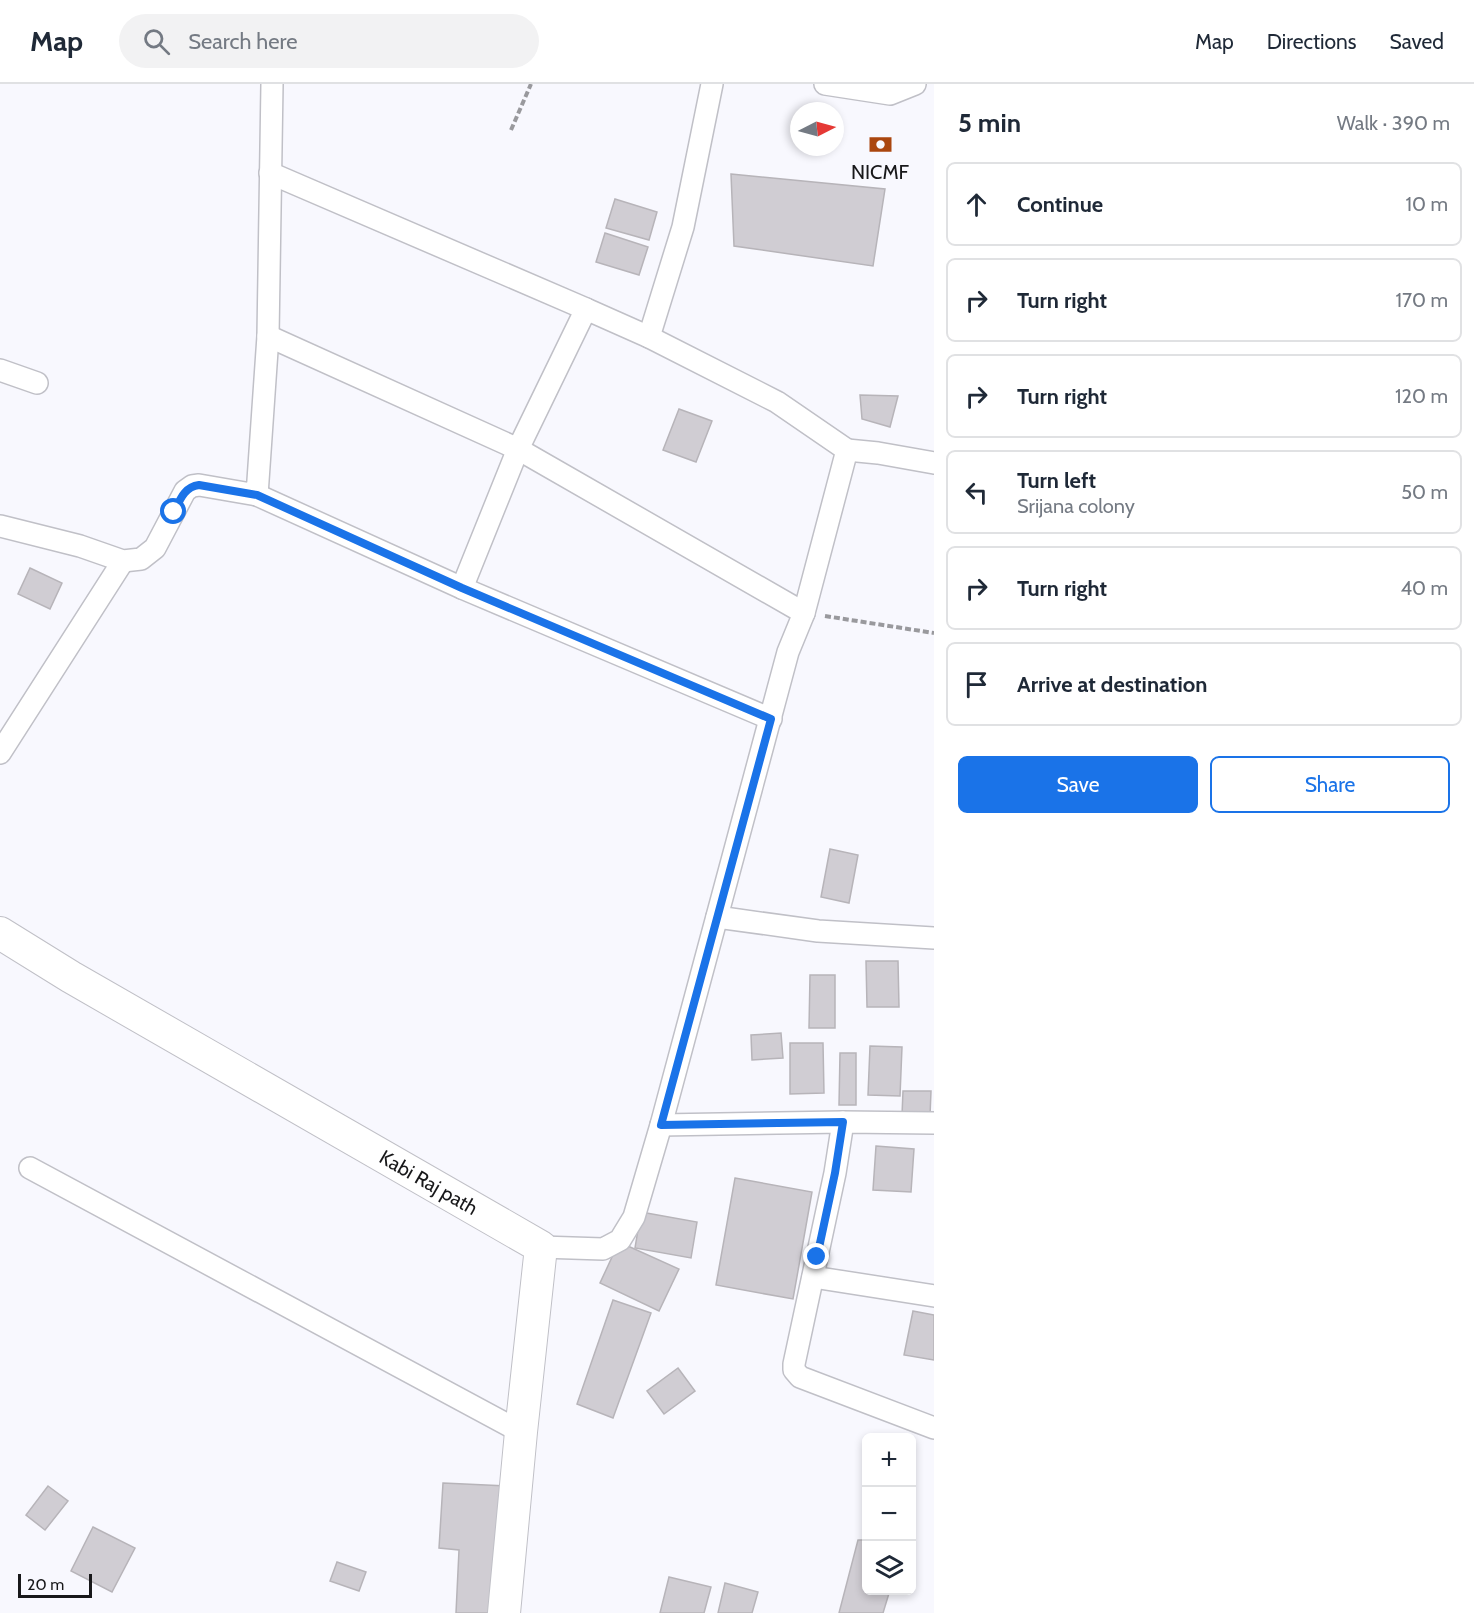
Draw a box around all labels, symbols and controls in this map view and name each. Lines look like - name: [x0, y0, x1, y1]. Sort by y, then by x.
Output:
- search box: [119, 14, 539, 68]
- text: Map: [30, 24, 83, 58]
- icon: search: [140, 25, 173, 58]
- text: Search here: [188, 28, 297, 55]
- text: Map: [1195, 29, 1234, 54]
- text: Directions: [1267, 29, 1356, 54]
- text: Saved: [1389, 29, 1444, 54]
- north arrow: [790, 102, 844, 156]
- text: 5 min: [958, 107, 1021, 139]
- text: Walk · 390 m: [1337, 111, 1450, 135]
- bank icon: NICMF: [867, 131, 893, 157]
- place label: NICMF: [851, 160, 910, 184]
- icon: ahead: [960, 188, 993, 221]
- text: Continue: [1017, 191, 1103, 218]
- text: 10 m: [1405, 192, 1448, 216]
- icon: right: [960, 284, 993, 317]
- text: Turn right: [1017, 287, 1107, 314]
- text: 170 m: [1396, 288, 1448, 312]
- icon: right: [960, 380, 993, 413]
- text: Turn right: [1017, 383, 1107, 410]
- text: 120 m: [1395, 384, 1448, 408]
- text: Turn left: [1017, 467, 1096, 494]
- icon: left: [960, 476, 993, 509]
- text: 50 m: [1401, 480, 1448, 504]
- text: Srijana colony: [1017, 494, 1135, 518]
- route start: [160, 498, 186, 524]
- icon: right: [960, 572, 993, 605]
- text: Turn right: [1017, 575, 1107, 602]
- text: 40 m: [1400, 576, 1448, 600]
- icon: arrive: [960, 668, 993, 701]
- text: Arrive at destination: [1017, 671, 1207, 698]
- button: Save: [958, 756, 1198, 813]
- button: Share: [1210, 756, 1450, 813]
- street label: Kabi Raj path: [375, 1145, 482, 1220]
- route end: [803, 1243, 829, 1269]
- map controls: [862, 1433, 916, 1595]
- button: +: [862, 1433, 916, 1487]
- button: −: [862, 1487, 916, 1541]
- button: layers: [862, 1541, 916, 1595]
- scale bar: [18, 1571, 92, 1598]
- text: 20 m: [27, 1575, 64, 1594]

